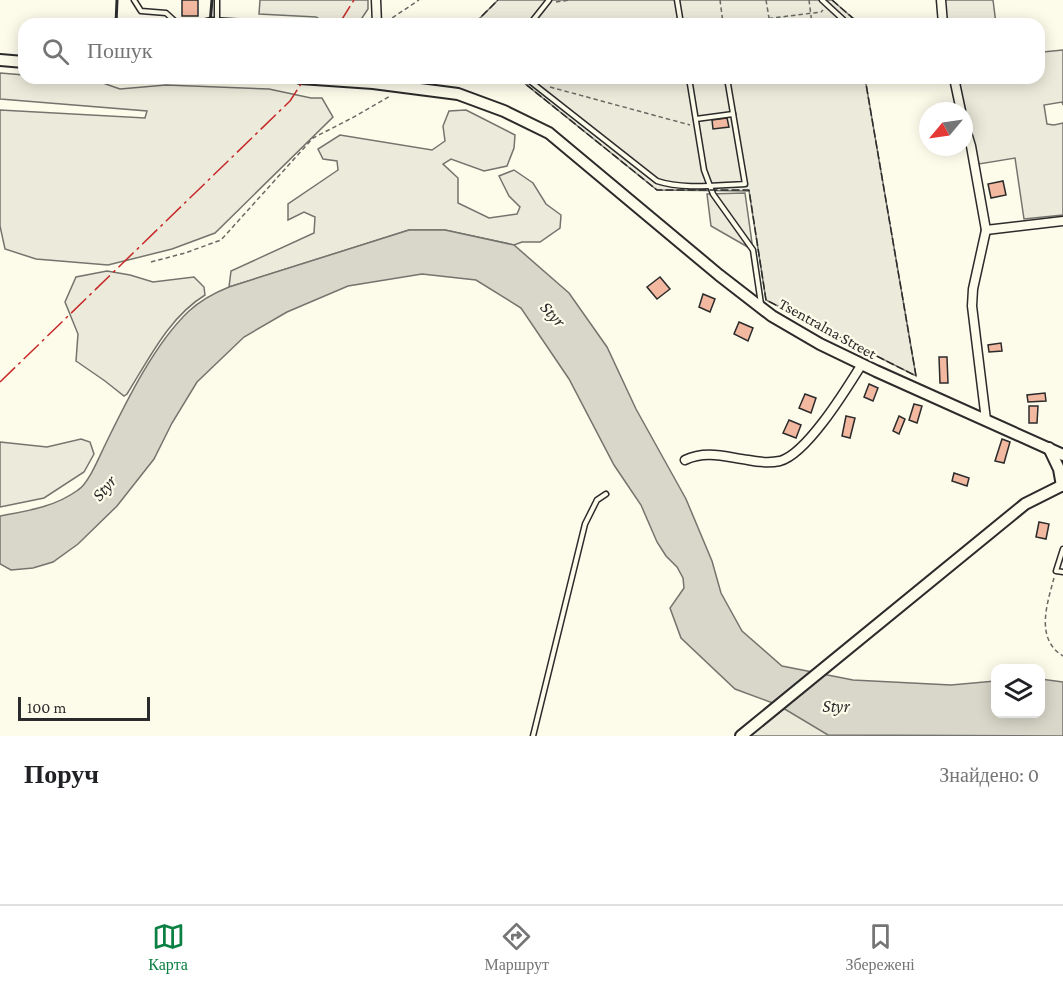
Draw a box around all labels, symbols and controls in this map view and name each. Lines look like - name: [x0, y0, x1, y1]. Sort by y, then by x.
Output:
- search box: [18, 18, 1045, 84]
- icon: search: [39, 35, 72, 68]
- text: Пошук: [87, 38, 153, 63]
- north arrow: [919, 102, 973, 156]
- street label: Tsentralna Street: [776, 295, 880, 363]
- water label: Styr: [536, 297, 570, 331]
- water label: Styr: [88, 471, 121, 505]
- map controls: [991, 664, 1045, 718]
- button: layers: [991, 664, 1045, 718]
- scale bar: [18, 694, 150, 722]
- water label: Styr: [822, 696, 850, 716]
- text: 100 m: [27, 699, 66, 716]
- text: Поруч: [24, 760, 99, 789]
- text: Знайдено: 0: [939, 764, 1039, 786]
- tab: Карта: [148, 920, 188, 974]
- tab: Маршрут: [485, 920, 549, 974]
- tab: Збережені: [846, 920, 915, 974]

